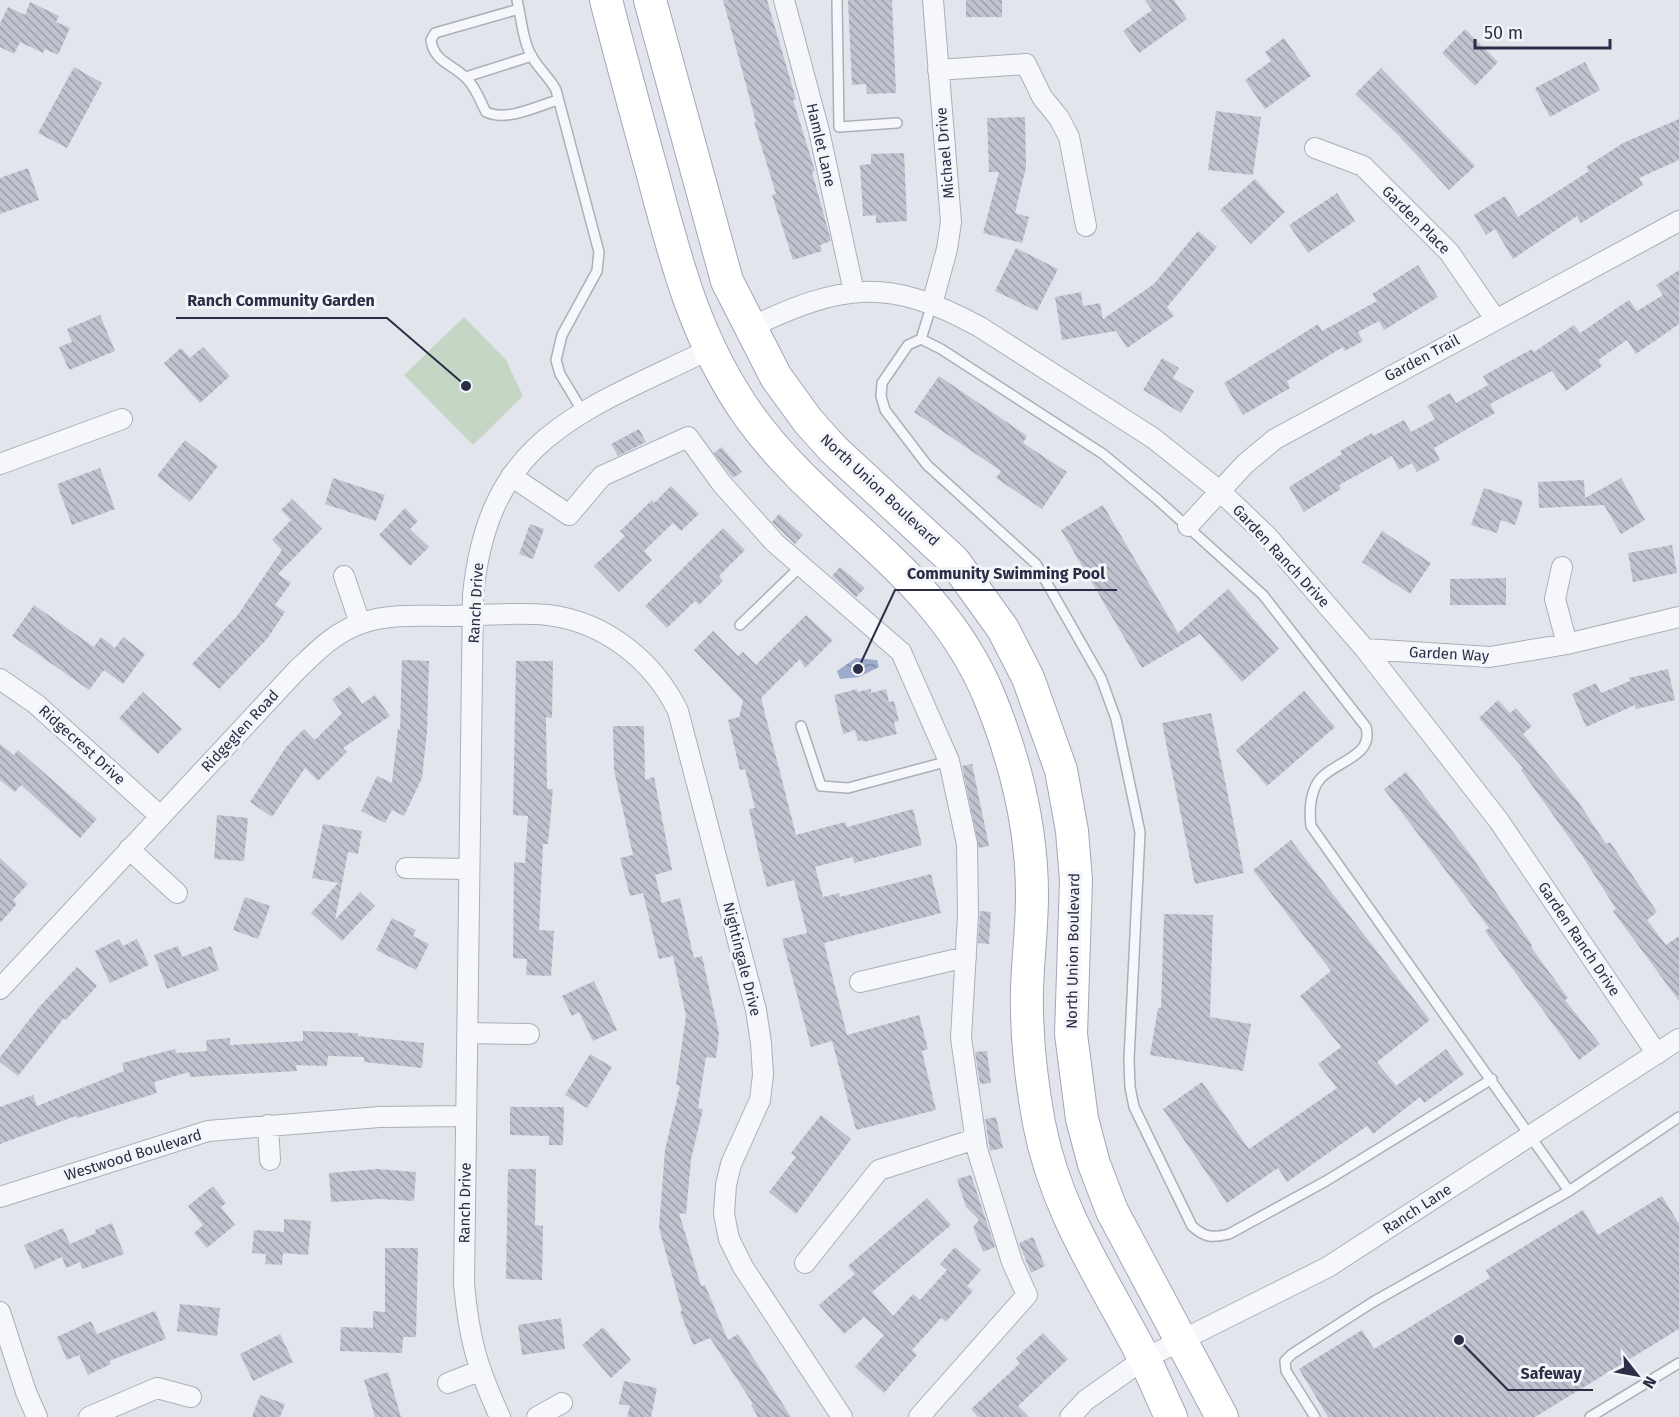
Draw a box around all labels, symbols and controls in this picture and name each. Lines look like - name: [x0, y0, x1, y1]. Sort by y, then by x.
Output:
- scale bar: [1475, 12, 1610, 50]
- text: 50 m: [1484, 22, 1523, 44]
- street label: Hamlet Lane: [803, 101, 839, 189]
- street label: Michael Drive: [932, 107, 958, 199]
- street label: Garden Place: [1378, 182, 1454, 258]
- callout: Ranch Community Garden: [176, 284, 387, 318]
- text: Ranch Community Garden: [187, 291, 375, 310]
- street label: Garden Trail: [1381, 330, 1463, 385]
- street label: North Union Boulevard: [817, 430, 943, 550]
- street label: Garden Ranch Drive: [1229, 501, 1333, 611]
- callout: Community Swimming Pool: [895, 556, 1117, 590]
- street label: Ranch Drive: [465, 562, 487, 644]
- text: Community Swimming Pool: [907, 564, 1105, 583]
- street label: Garden Way: [1409, 643, 1490, 665]
- street label: Ridgeglen Road: [197, 686, 283, 776]
- street label: Ridgecrest Drive: [35, 701, 129, 789]
- street label: North Union Boulevard: [1063, 873, 1083, 1029]
- street label: Garden Ranch Drive: [1534, 878, 1624, 1000]
- street label: Nightingale Drive: [719, 900, 765, 1018]
- street label: Westwood Boulevard: [62, 1126, 204, 1184]
- street label: Ranch Drive: [455, 1162, 475, 1244]
- street label: Ranch Lane: [1379, 1180, 1455, 1238]
- north arrow: [1607, 1345, 1667, 1405]
- callout: Safeway: [1508, 1356, 1593, 1390]
- text: Safeway: [1521, 1364, 1582, 1383]
- text: N: [1639, 1373, 1660, 1392]

